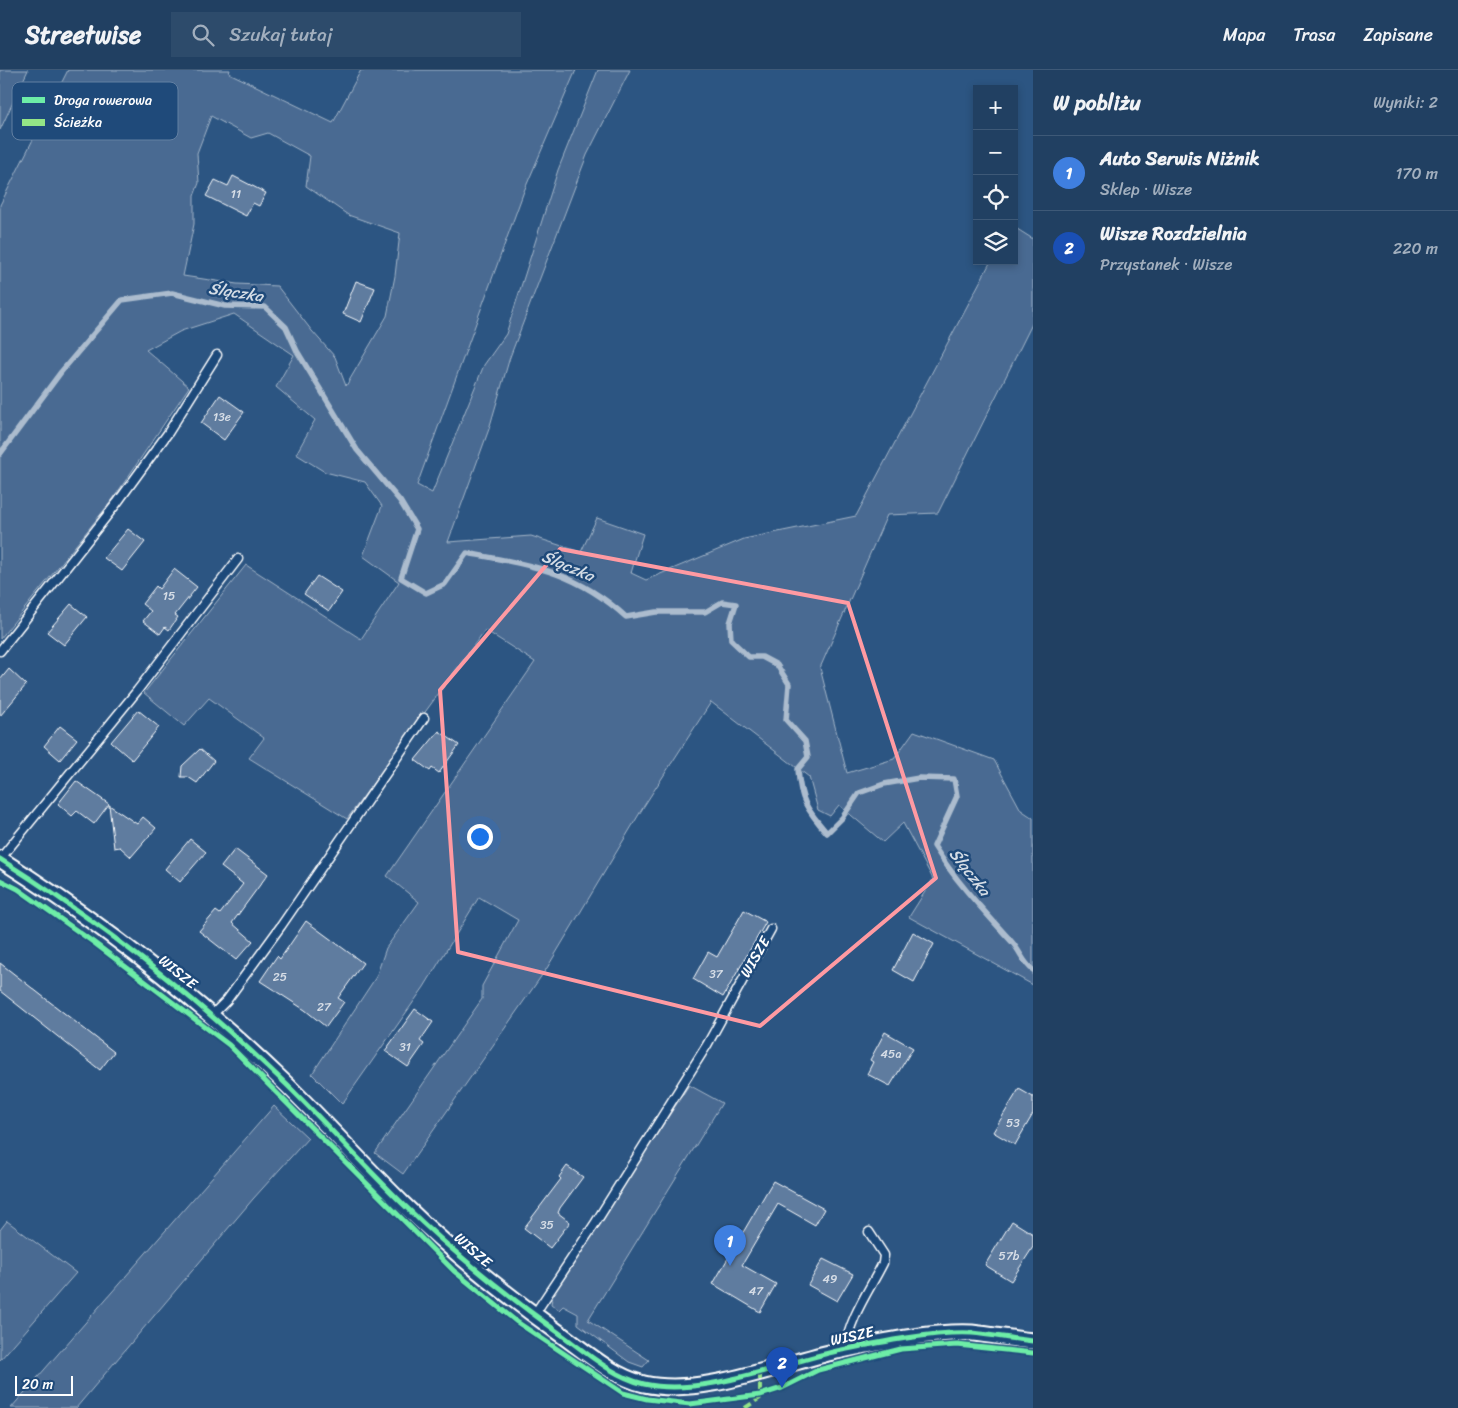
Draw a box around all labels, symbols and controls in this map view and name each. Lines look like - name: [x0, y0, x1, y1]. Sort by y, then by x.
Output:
- search box: [171, 12, 521, 57]
- text: Streetwise: [25, 14, 141, 56]
- text: Szukaj tutaj: [229, 18, 332, 51]
- text: Mapa: [1223, 19, 1265, 51]
- text: Trasa: [1293, 19, 1335, 51]
- text: Zapisane: [1363, 19, 1433, 51]
- icon: search: [189, 21, 217, 49]
- legend: [12, 82, 178, 140]
- text: W pobliżu: [1053, 84, 1141, 122]
- map controls: [973, 85, 1018, 265]
- button: +: [973, 85, 1018, 130]
- text: Droga rowerowa: [54, 88, 152, 113]
- text: Wyniki: 2: [1373, 88, 1438, 117]
- text: Ścieżka: [54, 110, 102, 135]
- button: −: [973, 130, 1018, 175]
- text: Auto Serwis Niżnik: [1100, 142, 1260, 175]
- text: 1: [1066, 159, 1072, 188]
- text: 170 m: [1395, 159, 1438, 188]
- button: locate: [973, 175, 1018, 220]
- text: Sklep · Wisze: [1100, 175, 1192, 204]
- house number: 11: [231, 183, 241, 205]
- text: Wisze Rozdzielnia: [1100, 217, 1247, 250]
- button: layers: [973, 220, 1018, 265]
- text: 2: [1064, 234, 1074, 263]
- text: 220 m: [1393, 234, 1438, 263]
- text: Przystanek · Wisze: [1100, 250, 1232, 279]
- water label: Ślączka: [207, 273, 267, 311]
- house number: 13e: [213, 406, 231, 428]
- water label: Ślączka: [537, 542, 601, 591]
- house number: 15: [163, 585, 175, 607]
- your location: [467, 824, 493, 850]
- water label: Ślączka: [942, 841, 999, 904]
- street label: WISZE: [733, 930, 778, 983]
- street label: WISZE: [153, 948, 205, 997]
- house number: 37: [709, 963, 724, 985]
- house number: 25: [273, 966, 287, 988]
- house number: 27: [317, 996, 332, 1018]
- house number: 31: [399, 1036, 411, 1058]
- house number: 45a: [881, 1043, 901, 1065]
- house number: 53: [1006, 1112, 1020, 1134]
- house number: 35: [540, 1214, 554, 1236]
- pin: 1: [714, 1225, 746, 1266]
- street label: WISZE: [448, 1226, 499, 1275]
- house number: 57b: [999, 1245, 1020, 1267]
- house number: 49: [823, 1268, 837, 1290]
- house number: 47: [749, 1280, 764, 1302]
- street label: WISZE: [828, 1318, 878, 1353]
- pin: 2: [766, 1347, 798, 1388]
- text: 20 m: [22, 1372, 53, 1397]
- scale bar: [15, 1373, 72, 1396]

